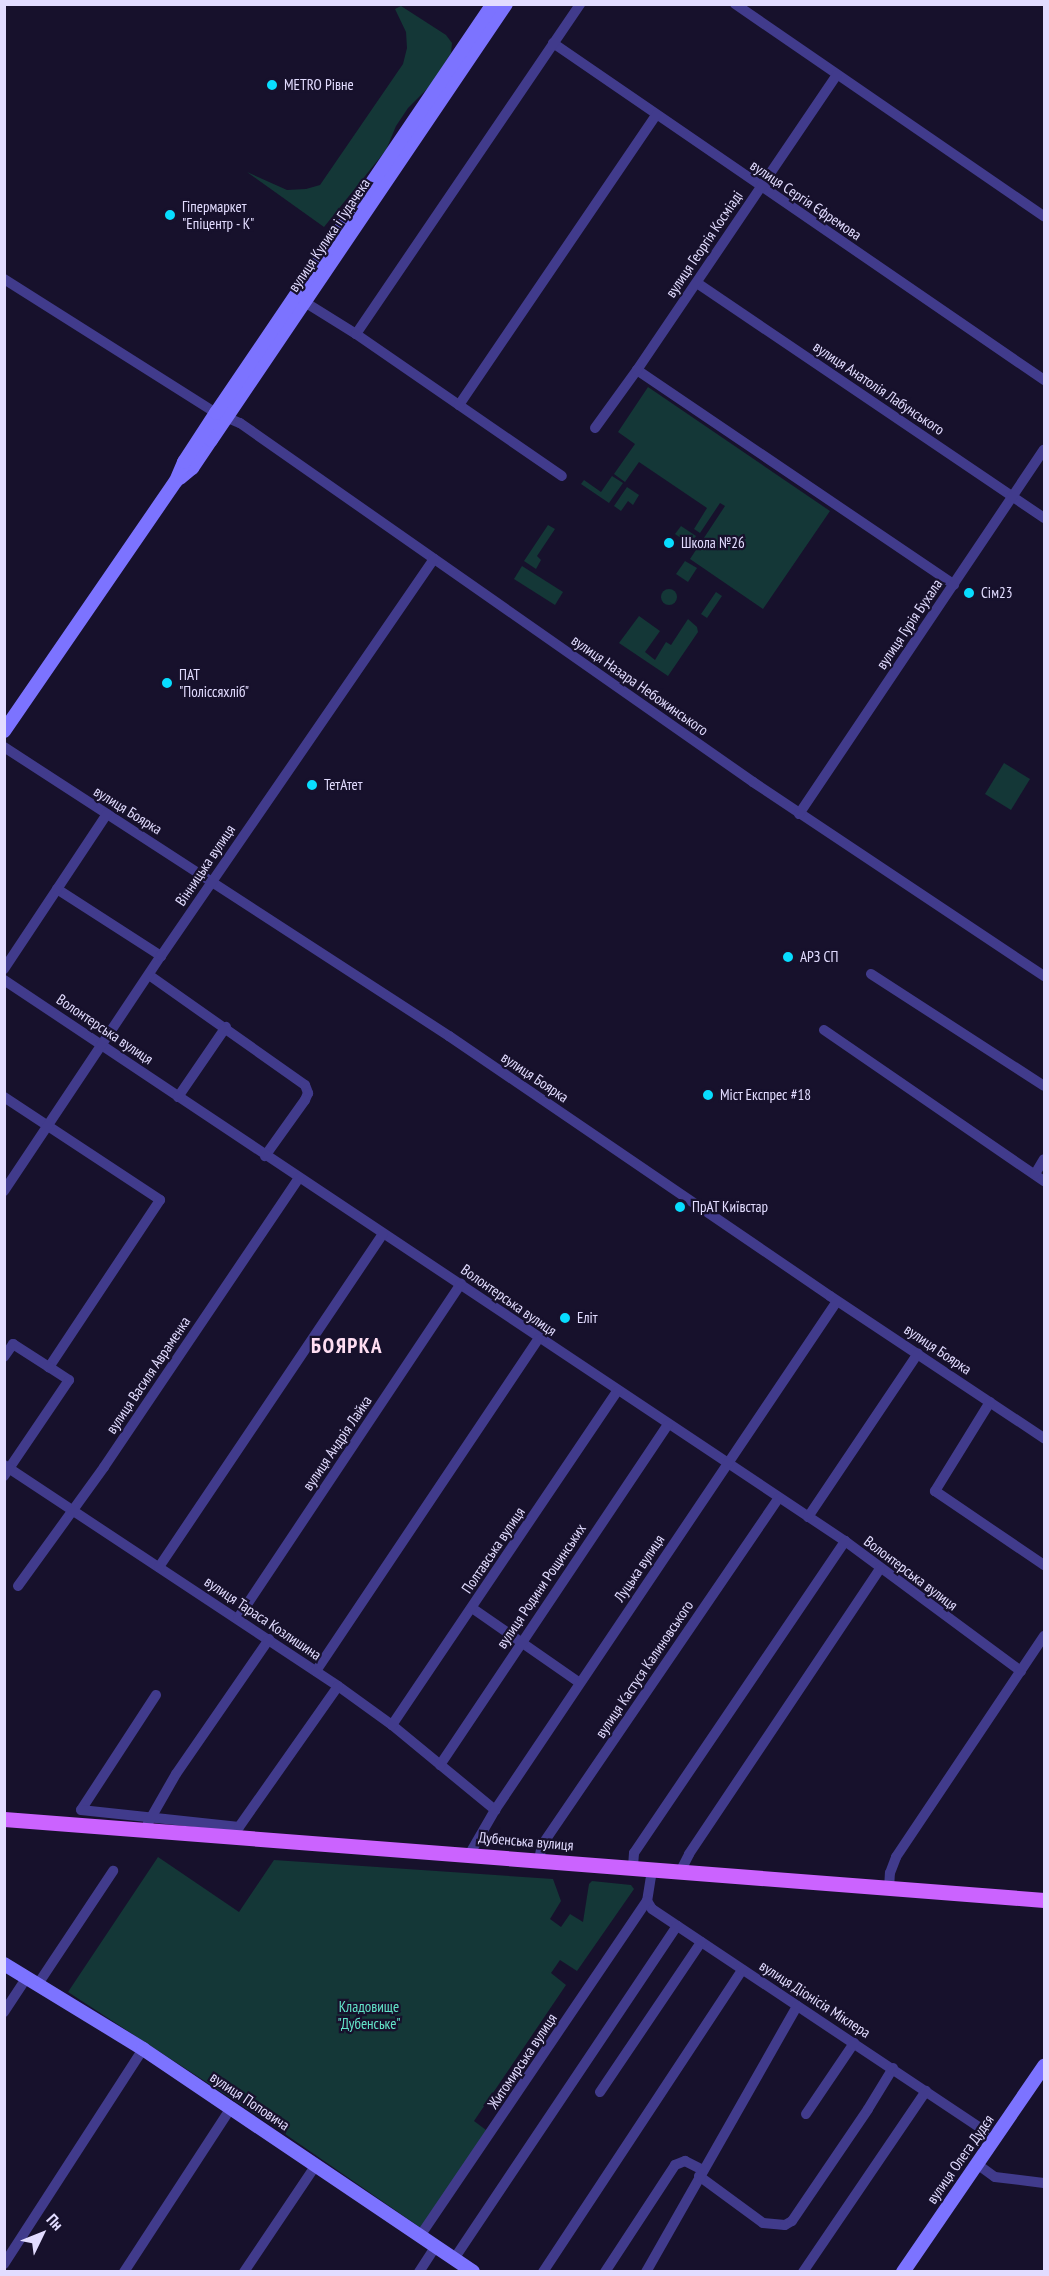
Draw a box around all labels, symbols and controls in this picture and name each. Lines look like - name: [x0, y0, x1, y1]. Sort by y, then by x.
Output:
- place label: METRO Рівне: [284, 76, 354, 94]
- marker: METRO Рівне: [265, 78, 279, 92]
- street label: вулиця Сергія Єфремова: [747, 156, 865, 244]
- street label: вулиця Кулика і Гудачека: [284, 175, 374, 295]
- street label: вулиця Георгія Косміаді: [662, 187, 746, 301]
- place label: Гіпермаркет "Епіцентр - К": [182, 197, 255, 232]
- marker: Гіпермаркет "Епіцентр - К": [163, 208, 177, 222]
- street label: вулиця Анатолія Лабунського: [810, 337, 948, 439]
- place label: Школа №26: [681, 534, 745, 552]
- marker: Школа №26: [662, 536, 676, 550]
- street label: вулиця Гурія Бухала: [872, 576, 946, 672]
- place label: Сім23: [981, 584, 1012, 602]
- marker: Сім23: [962, 586, 976, 600]
- street label: вулиця Назара Небожинського: [568, 631, 712, 739]
- place label: ПАТ "Поліссяхліб": [179, 665, 249, 700]
- marker: ПАТ "Поліссяхліб": [160, 676, 174, 690]
- place label: ТетАтет: [324, 776, 363, 794]
- marker: ТетАтет: [305, 778, 319, 792]
- street label: вулиця Боярка: [91, 782, 165, 838]
- street label: Вінницька вулиця: [171, 821, 239, 909]
- place label: АРЗ СП: [800, 948, 838, 966]
- marker: АРЗ СП: [781, 950, 795, 964]
- street label: Волонтерська вулиця: [53, 990, 157, 1068]
- street label: вулиця Боярка: [498, 1048, 572, 1106]
- place label: Міст Експрес #18: [720, 1086, 811, 1104]
- marker: Міст Експрес #18: [701, 1088, 715, 1102]
- place label: ПрАТ Київстар: [692, 1198, 769, 1216]
- marker: ПрАТ Київстар: [673, 1200, 687, 1214]
- street label: Волонтерська вулиця: [458, 1260, 560, 1340]
- place label: Еліт: [577, 1309, 598, 1327]
- marker: Еліт: [558, 1311, 572, 1325]
- street label: вулиця Василя Авраменка: [102, 1313, 194, 1437]
- street label: вулиця Боярка: [901, 1320, 975, 1378]
- district label: БОЯРКА: [311, 1333, 383, 1359]
- street label: вулиця Андрія Лайка: [299, 1392, 375, 1494]
- street label: Полтавська вулиця: [458, 1504, 528, 1596]
- street label: вулиця Родини Рощинських: [493, 1520, 589, 1652]
- street label: Луцька вулиця: [610, 1531, 668, 1605]
- street label: Волонтерська вулиця: [861, 1532, 961, 1614]
- street label: вулиця Тараса Козлишина: [201, 1572, 325, 1664]
- street label: вулиця Кастуся Калиновського: [591, 1597, 697, 1741]
- street label: Дубенська вулиця: [478, 1828, 574, 1854]
- street label: вулиця Діонісія Міклера: [756, 1956, 874, 2042]
- park label: Кладовище "Дубенське": [337, 1997, 401, 2032]
- street label: Житомирська вулиця: [483, 2010, 561, 2112]
- street label: вулиця Поповича: [207, 2068, 293, 2134]
- street label: вулиця Олега Дудєя: [923, 2111, 997, 2207]
- north arrow: [12, 2204, 72, 2264]
- text: Пн: [43, 2209, 68, 2234]

